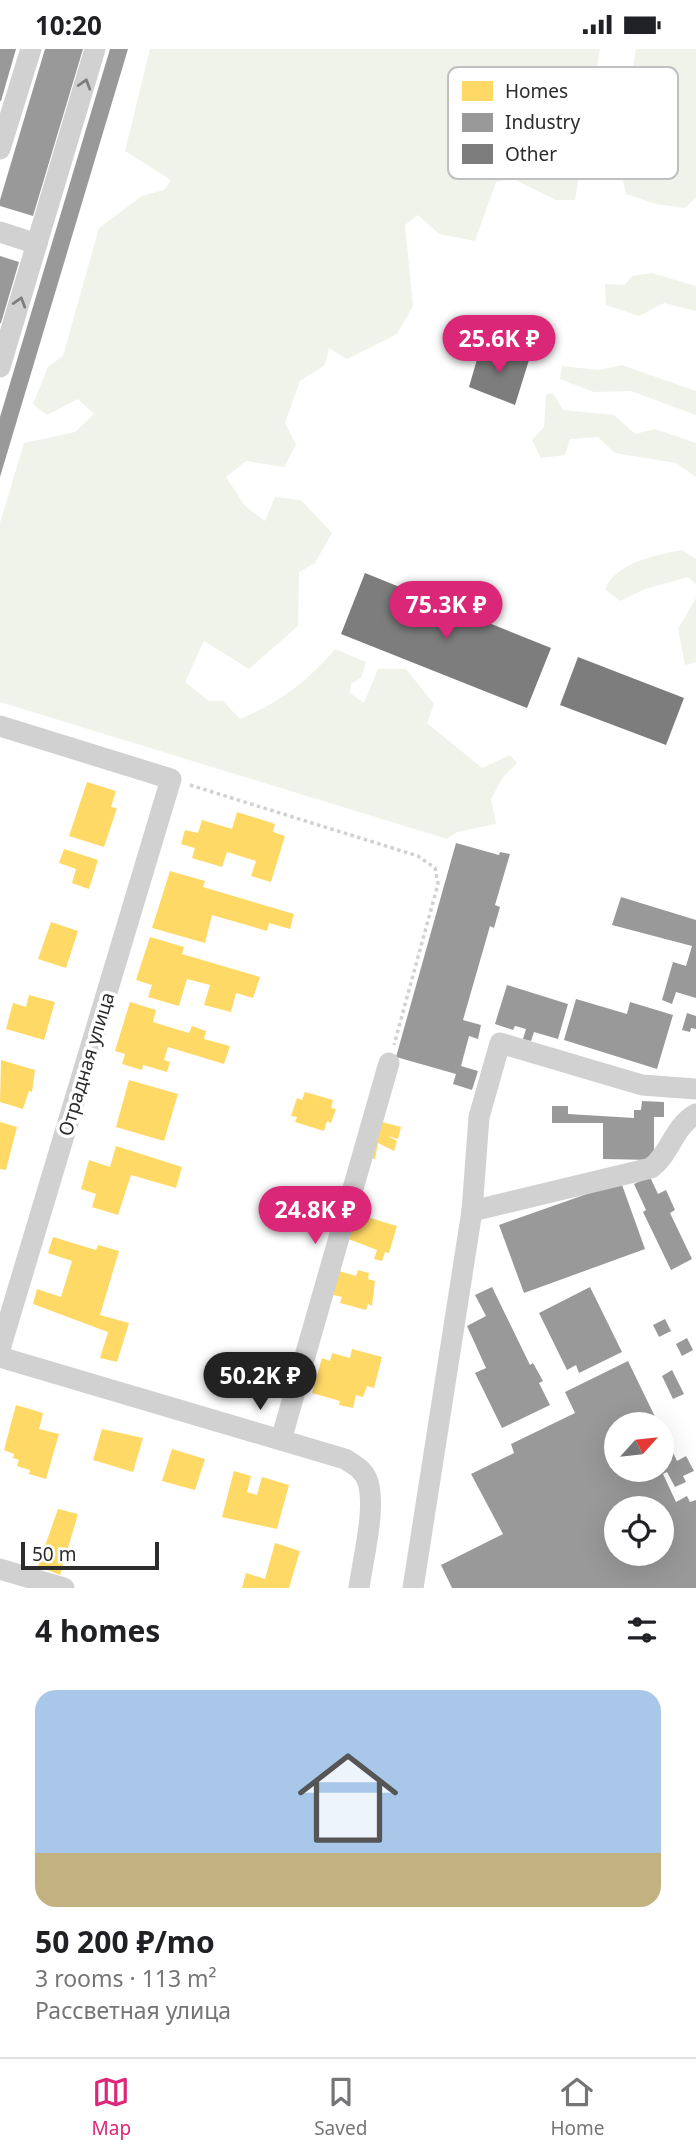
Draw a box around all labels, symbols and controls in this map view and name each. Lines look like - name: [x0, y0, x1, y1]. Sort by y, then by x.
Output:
- text: 10:20: [35, 7, 102, 43]
- legend: [448, 67, 678, 179]
- one-way arrow: [76, 78, 91, 90]
- text: Homes: [505, 78, 568, 104]
- text: Industry: [505, 109, 580, 135]
- text: Other: [505, 141, 557, 167]
- one-way arrow: [11, 296, 26, 308]
- pin: 25.6K ₽: [434, 315, 564, 375]
- text: 25.6K ₽: [459, 322, 539, 354]
- pin: 75.3K ₽: [381, 581, 511, 641]
- text: 75.3K ₽: [406, 588, 486, 620]
- street label: Отрадная улица: [52, 989, 120, 1139]
- pin: 24.8K ₽: [250, 1187, 380, 1246]
- text: 24.8K ₽: [275, 1193, 355, 1225]
- pin: 50.2K ₽: [195, 1353, 325, 1412]
- text: 50.2K ₽: [220, 1359, 300, 1391]
- north arrow: [604, 1412, 674, 1482]
- map controls: [604, 1412, 674, 1566]
- button: locate: [604, 1496, 674, 1566]
- scale bar: [21, 1539, 159, 1571]
- text: 50 m: [32, 1541, 76, 1567]
- text: 4 homes: [35, 1610, 160, 1651]
- icon: filters: [623, 1611, 661, 1649]
- icon: home: [285, 1735, 411, 1861]
- text: 50 200 ₽/mo: [35, 1921, 215, 1962]
- text: 3 rooms · 113 m²: [35, 1962, 217, 1994]
- text: Рассветная улица: [35, 1994, 231, 2026]
- tab: Map: [92, 2073, 131, 2141]
- tab: Saved: [314, 2073, 367, 2141]
- tab: Home: [550, 2073, 604, 2141]

